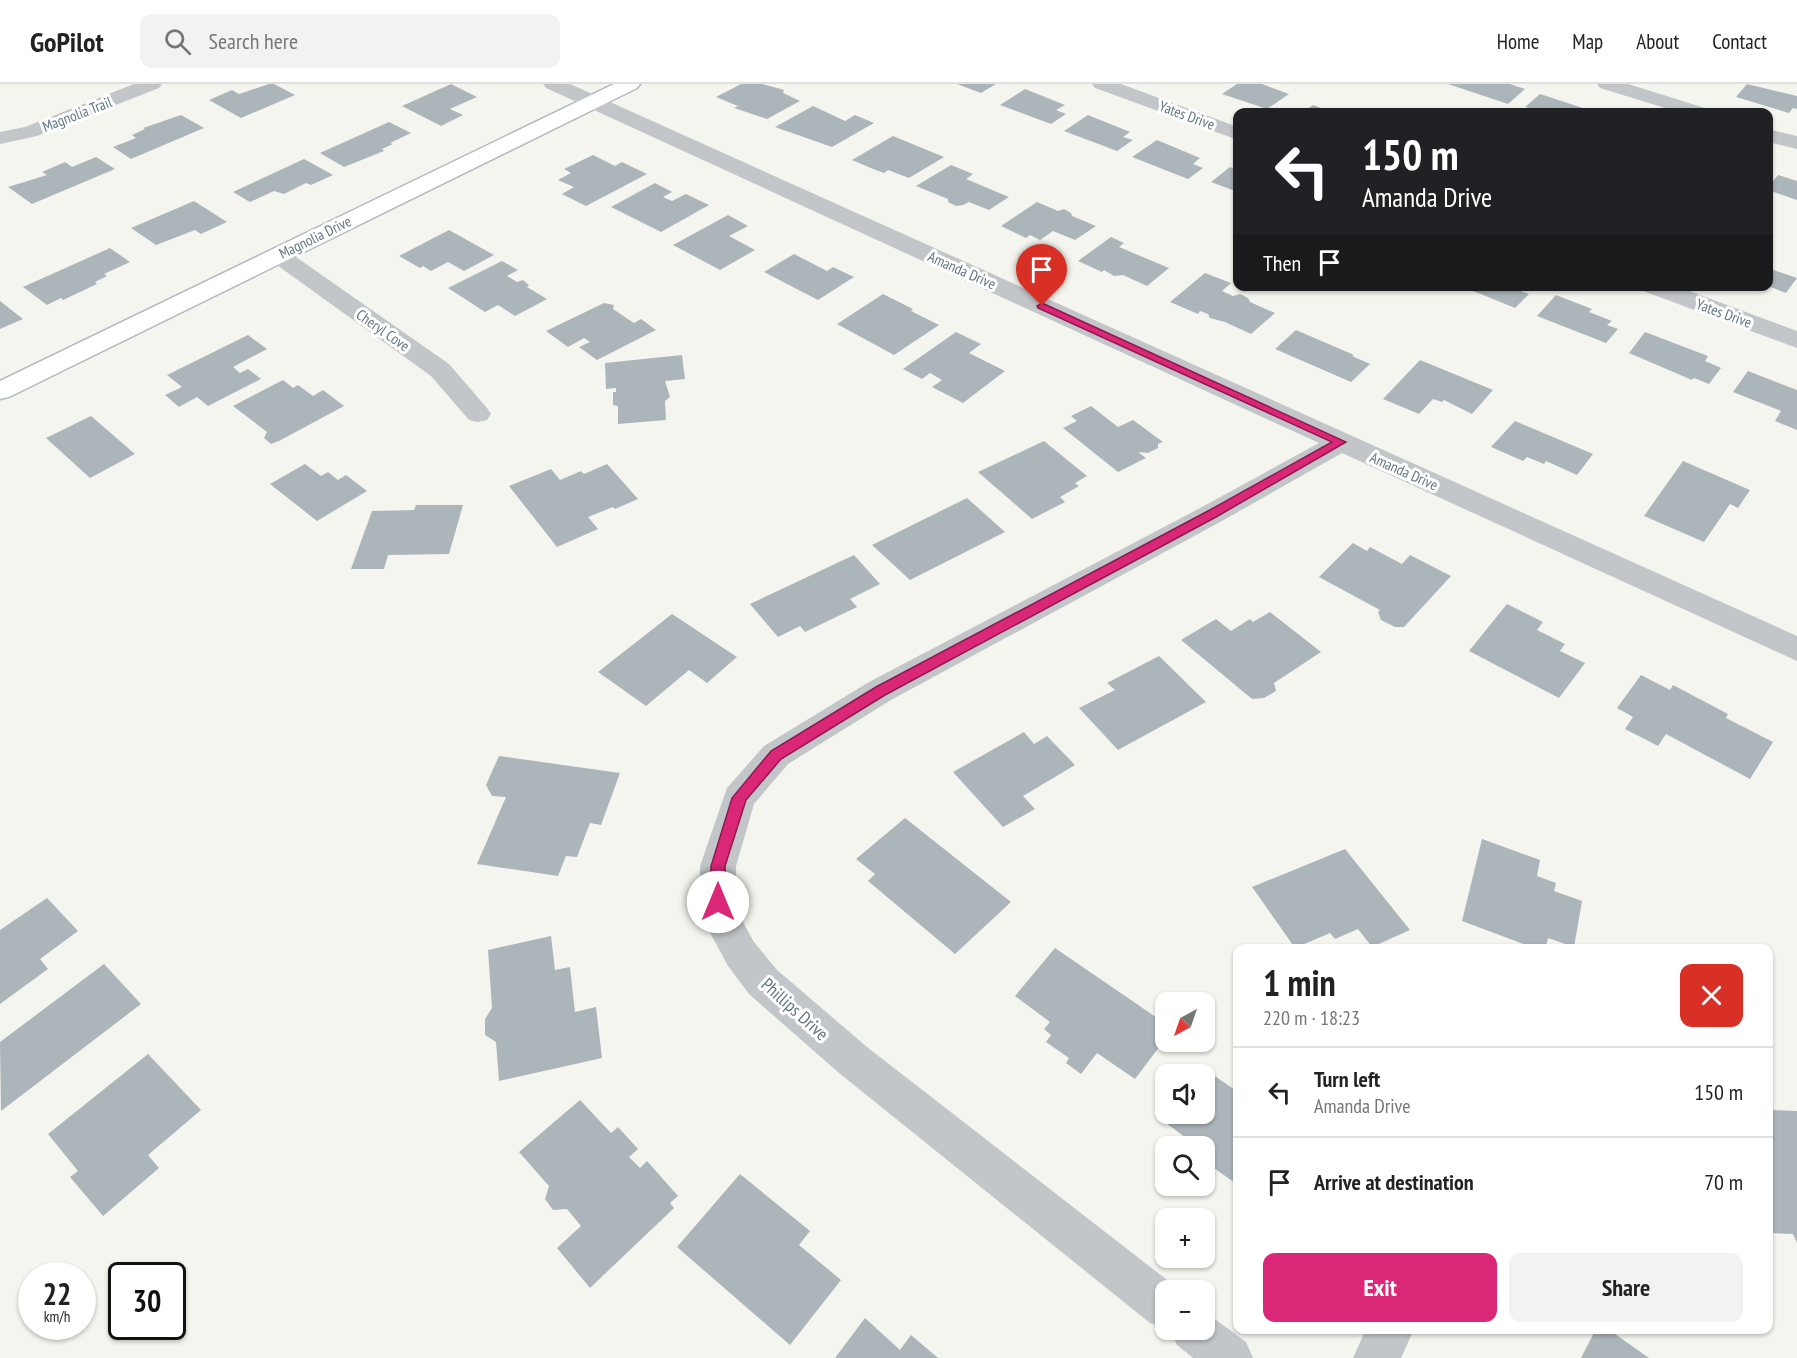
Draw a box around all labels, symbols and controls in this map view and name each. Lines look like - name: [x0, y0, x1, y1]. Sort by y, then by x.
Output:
- search box: [140, 14, 560, 68]
- text: GoPilot: [30, 23, 104, 60]
- icon: search: [161, 25, 194, 58]
- text: Search here: [209, 27, 298, 55]
- text: Home: [1497, 28, 1539, 55]
- text: Map: [1572, 28, 1603, 55]
- text: About: [1636, 28, 1679, 55]
- text: Contact: [1712, 28, 1767, 55]
- street label: Magnolia Trail: [40, 92, 115, 136]
- street label: Yates Drive: [1157, 96, 1217, 134]
- text: 150 m: [1362, 127, 1459, 182]
- icon: left: [1263, 132, 1341, 210]
- text: Amanda Drive: [1362, 180, 1492, 214]
- street label: Magnolia Drive: [276, 211, 354, 263]
- pin: [1016, 244, 1067, 306]
- icon: arrive: [1313, 246, 1346, 279]
- street label: Amanda Drive: [925, 247, 999, 293]
- text: Then: [1263, 249, 1301, 277]
- icon: arrive: [1025, 253, 1058, 286]
- street label: Yates Drive: [1694, 294, 1754, 332]
- street label: Cheryl Cove: [353, 305, 413, 355]
- street label: Amanda Drive: [1367, 448, 1441, 494]
- position arrow: [686, 870, 750, 934]
- text: 1 min: [1263, 959, 1336, 1006]
- button: close: [1680, 964, 1743, 1027]
- street label: Phillips Drive: [757, 973, 833, 1045]
- north arrow: [1155, 992, 1215, 1052]
- map controls: [1155, 992, 1215, 1340]
- text: 220 m · 18:23: [1263, 1005, 1360, 1031]
- button: sound: [1155, 1064, 1215, 1124]
- text: Turn left: [1314, 1065, 1380, 1093]
- icon: left: [1263, 1076, 1296, 1109]
- text: 150 m: [1694, 1078, 1743, 1106]
- text: Amanda Drive: [1314, 1093, 1411, 1119]
- button: search: [1155, 1136, 1215, 1196]
- icon: arrive: [1263, 1166, 1296, 1199]
- text: Arrive at destination: [1314, 1168, 1474, 1196]
- text: 70 m: [1704, 1168, 1743, 1196]
- button: +: [1155, 1208, 1215, 1268]
- button: Exit: [1263, 1253, 1497, 1322]
- button: Share: [1509, 1253, 1743, 1322]
- speed limit sign: 30: [108, 1262, 186, 1340]
- text: 22: [43, 1274, 71, 1313]
- button: −: [1155, 1280, 1215, 1340]
- text: km/h: [44, 1307, 70, 1326]

